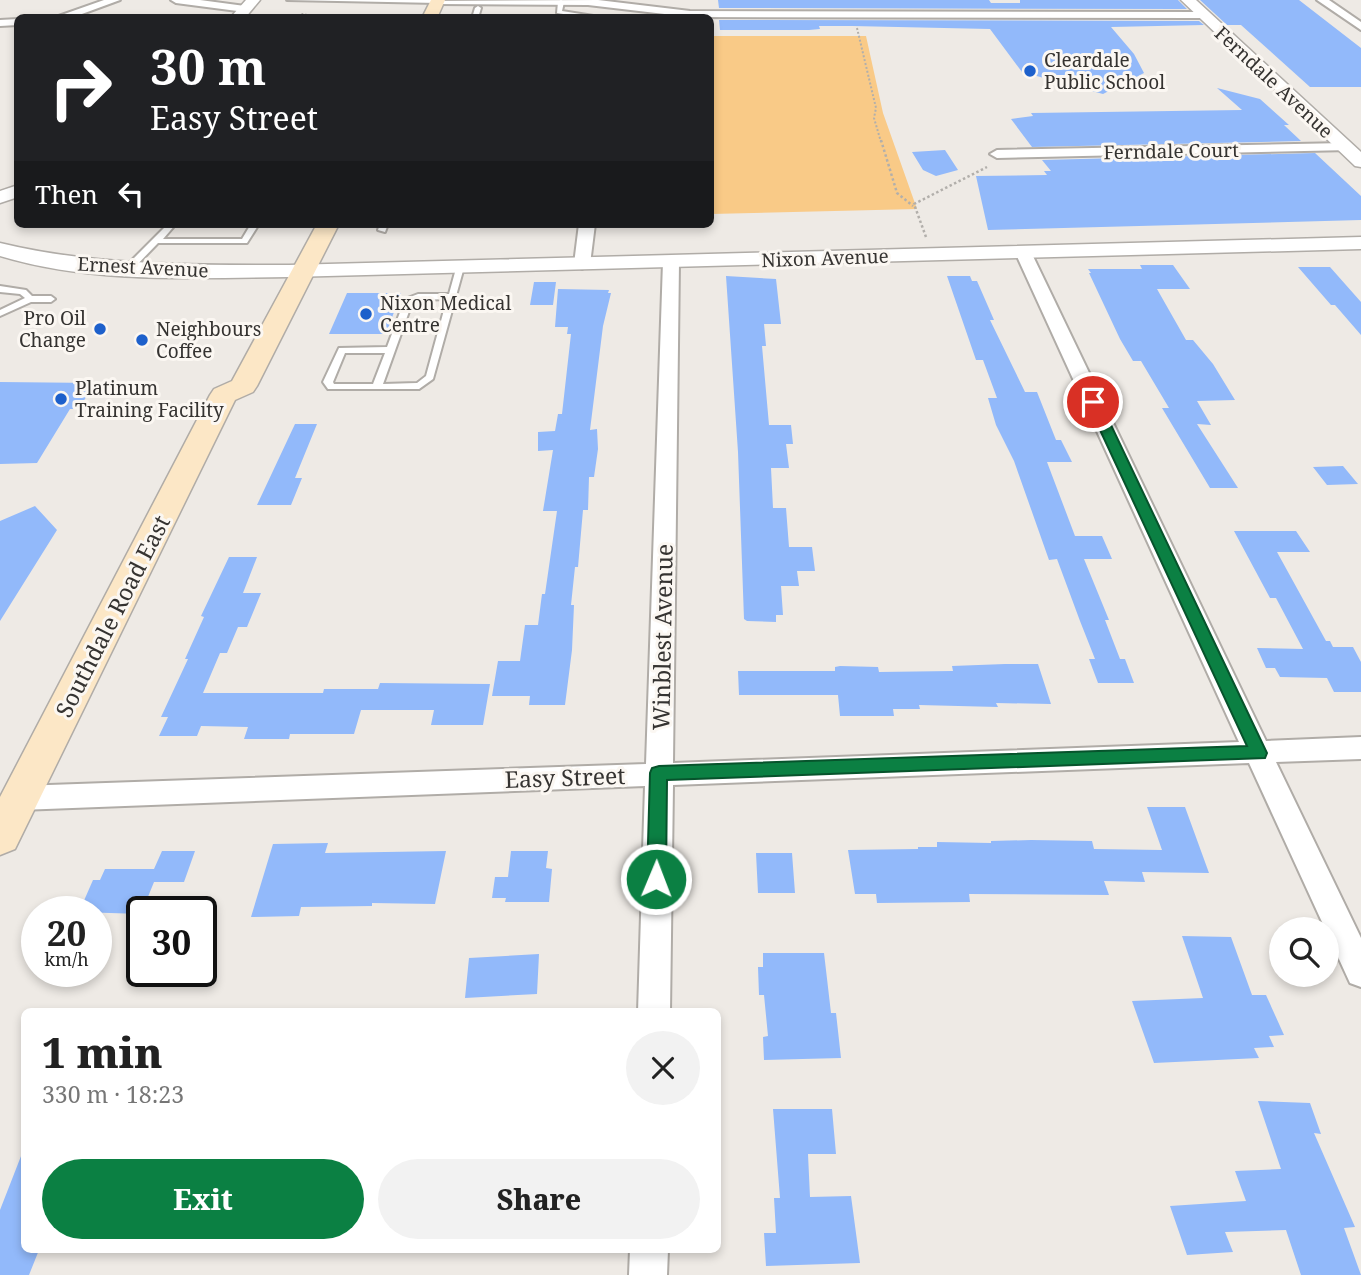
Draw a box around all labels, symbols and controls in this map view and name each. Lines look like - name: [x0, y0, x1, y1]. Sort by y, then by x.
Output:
- street label: Ferndale Avenue: [1209, 20, 1339, 144]
- text: 30 m: [150, 33, 266, 99]
- icon: right: [35, 42, 126, 133]
- place label: Cleardale Public School: [1044, 47, 1165, 95]
- marker: Cleardale Public School: [1022, 63, 1038, 79]
- text: Easy Street: [150, 96, 318, 139]
- street label: Ferndale Court: [1103, 137, 1239, 165]
- icon: left: [112, 175, 150, 213]
- text: Then: [35, 176, 98, 212]
- street label: Nixon Avenue: [761, 243, 889, 273]
- street label: Ernest Avenue: [77, 251, 209, 283]
- place label: Nixon Medical Centre: [380, 290, 511, 338]
- place label: Pro Oil Change: [19, 305, 86, 353]
- marker: Nixon Medical Centre: [358, 306, 374, 322]
- place label: Neighbours Coffee: [156, 316, 261, 364]
- marker: Pro Oil Change: [92, 321, 108, 337]
- marker: Neighbours Coffee: [134, 332, 150, 348]
- pin: [1063, 372, 1123, 432]
- place label: Platinum Training Facility: [75, 375, 224, 423]
- icon: arrive: [1074, 383, 1112, 421]
- marker: Platinum Training Facility: [53, 391, 69, 407]
- street label: Southdale Road East: [47, 510, 177, 722]
- street label: Winblest Avenue: [644, 543, 680, 731]
- street label: Easy Street: [504, 759, 626, 795]
- position arrow: [619, 842, 693, 916]
- speed limit sign: 30: [126, 896, 217, 987]
- text: 20: [47, 909, 86, 956]
- map controls: [1269, 917, 1339, 987]
- button: search: [1269, 917, 1339, 987]
- text: km/h: [44, 947, 89, 971]
- text: 1 min: [42, 1023, 163, 1080]
- button: close: [626, 1031, 700, 1105]
- text: 330 m · 18:23: [42, 1078, 184, 1110]
- button: Exit: [42, 1159, 364, 1239]
- button: Share: [378, 1159, 700, 1239]

